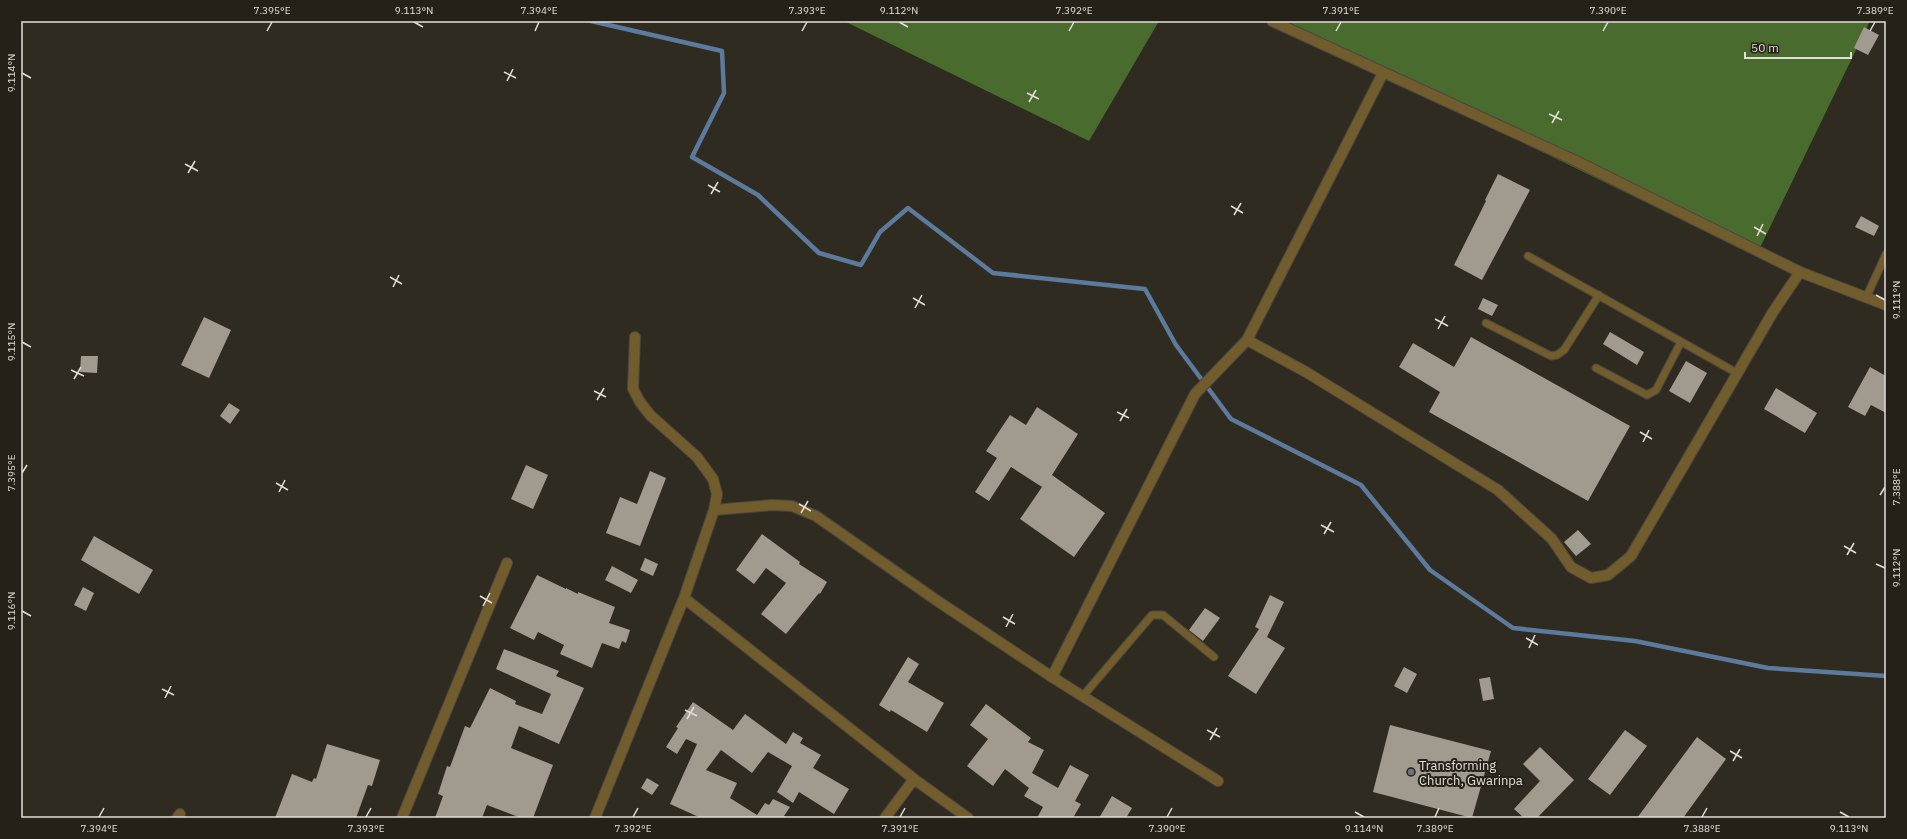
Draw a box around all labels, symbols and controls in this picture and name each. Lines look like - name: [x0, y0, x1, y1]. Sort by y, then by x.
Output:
- text: 7.395°E: [253, 4, 291, 17]
- text: 9.113°N: [395, 4, 433, 17]
- text: 7.394°E: [520, 4, 558, 17]
- text: 7.393°E: [788, 4, 826, 17]
- text: 9.112°N: [880, 4, 918, 17]
- text: 7.392°E: [1055, 4, 1093, 17]
- text: 7.391°E: [1322, 4, 1360, 17]
- text: 7.390°E: [1589, 4, 1627, 17]
- text: 7.389°E: [1856, 4, 1894, 17]
- scale bar: [1745, 34, 1851, 60]
- text: 50 m: [1751, 40, 1779, 55]
- text: 9.114°N: [5, 54, 18, 92]
- text: 9.111°N: [1890, 281, 1903, 319]
- text: 9.115°N: [5, 323, 18, 361]
- text: 7.395°E: [5, 454, 18, 492]
- text: 7.388°E: [1890, 468, 1903, 506]
- text: 9.112°N: [1890, 549, 1903, 587]
- text: 9.116°N: [5, 592, 18, 630]
- place label: Transforming Church, Gwarinpa: [1419, 757, 1523, 789]
- marker: Transforming Church, Gwarinpa: [1406, 767, 1416, 777]
- text: 7.394°E: [80, 822, 118, 835]
- text: 7.393°E: [347, 822, 385, 835]
- text: 7.392°E: [614, 822, 652, 835]
- text: 7.391°E: [881, 822, 919, 835]
- text: 7.390°E: [1148, 822, 1186, 835]
- text: 9.114°N: [1345, 822, 1383, 835]
- text: 7.389°E: [1416, 822, 1454, 835]
- text: 7.388°E: [1683, 822, 1721, 835]
- text: 9.113°N: [1830, 822, 1868, 835]

